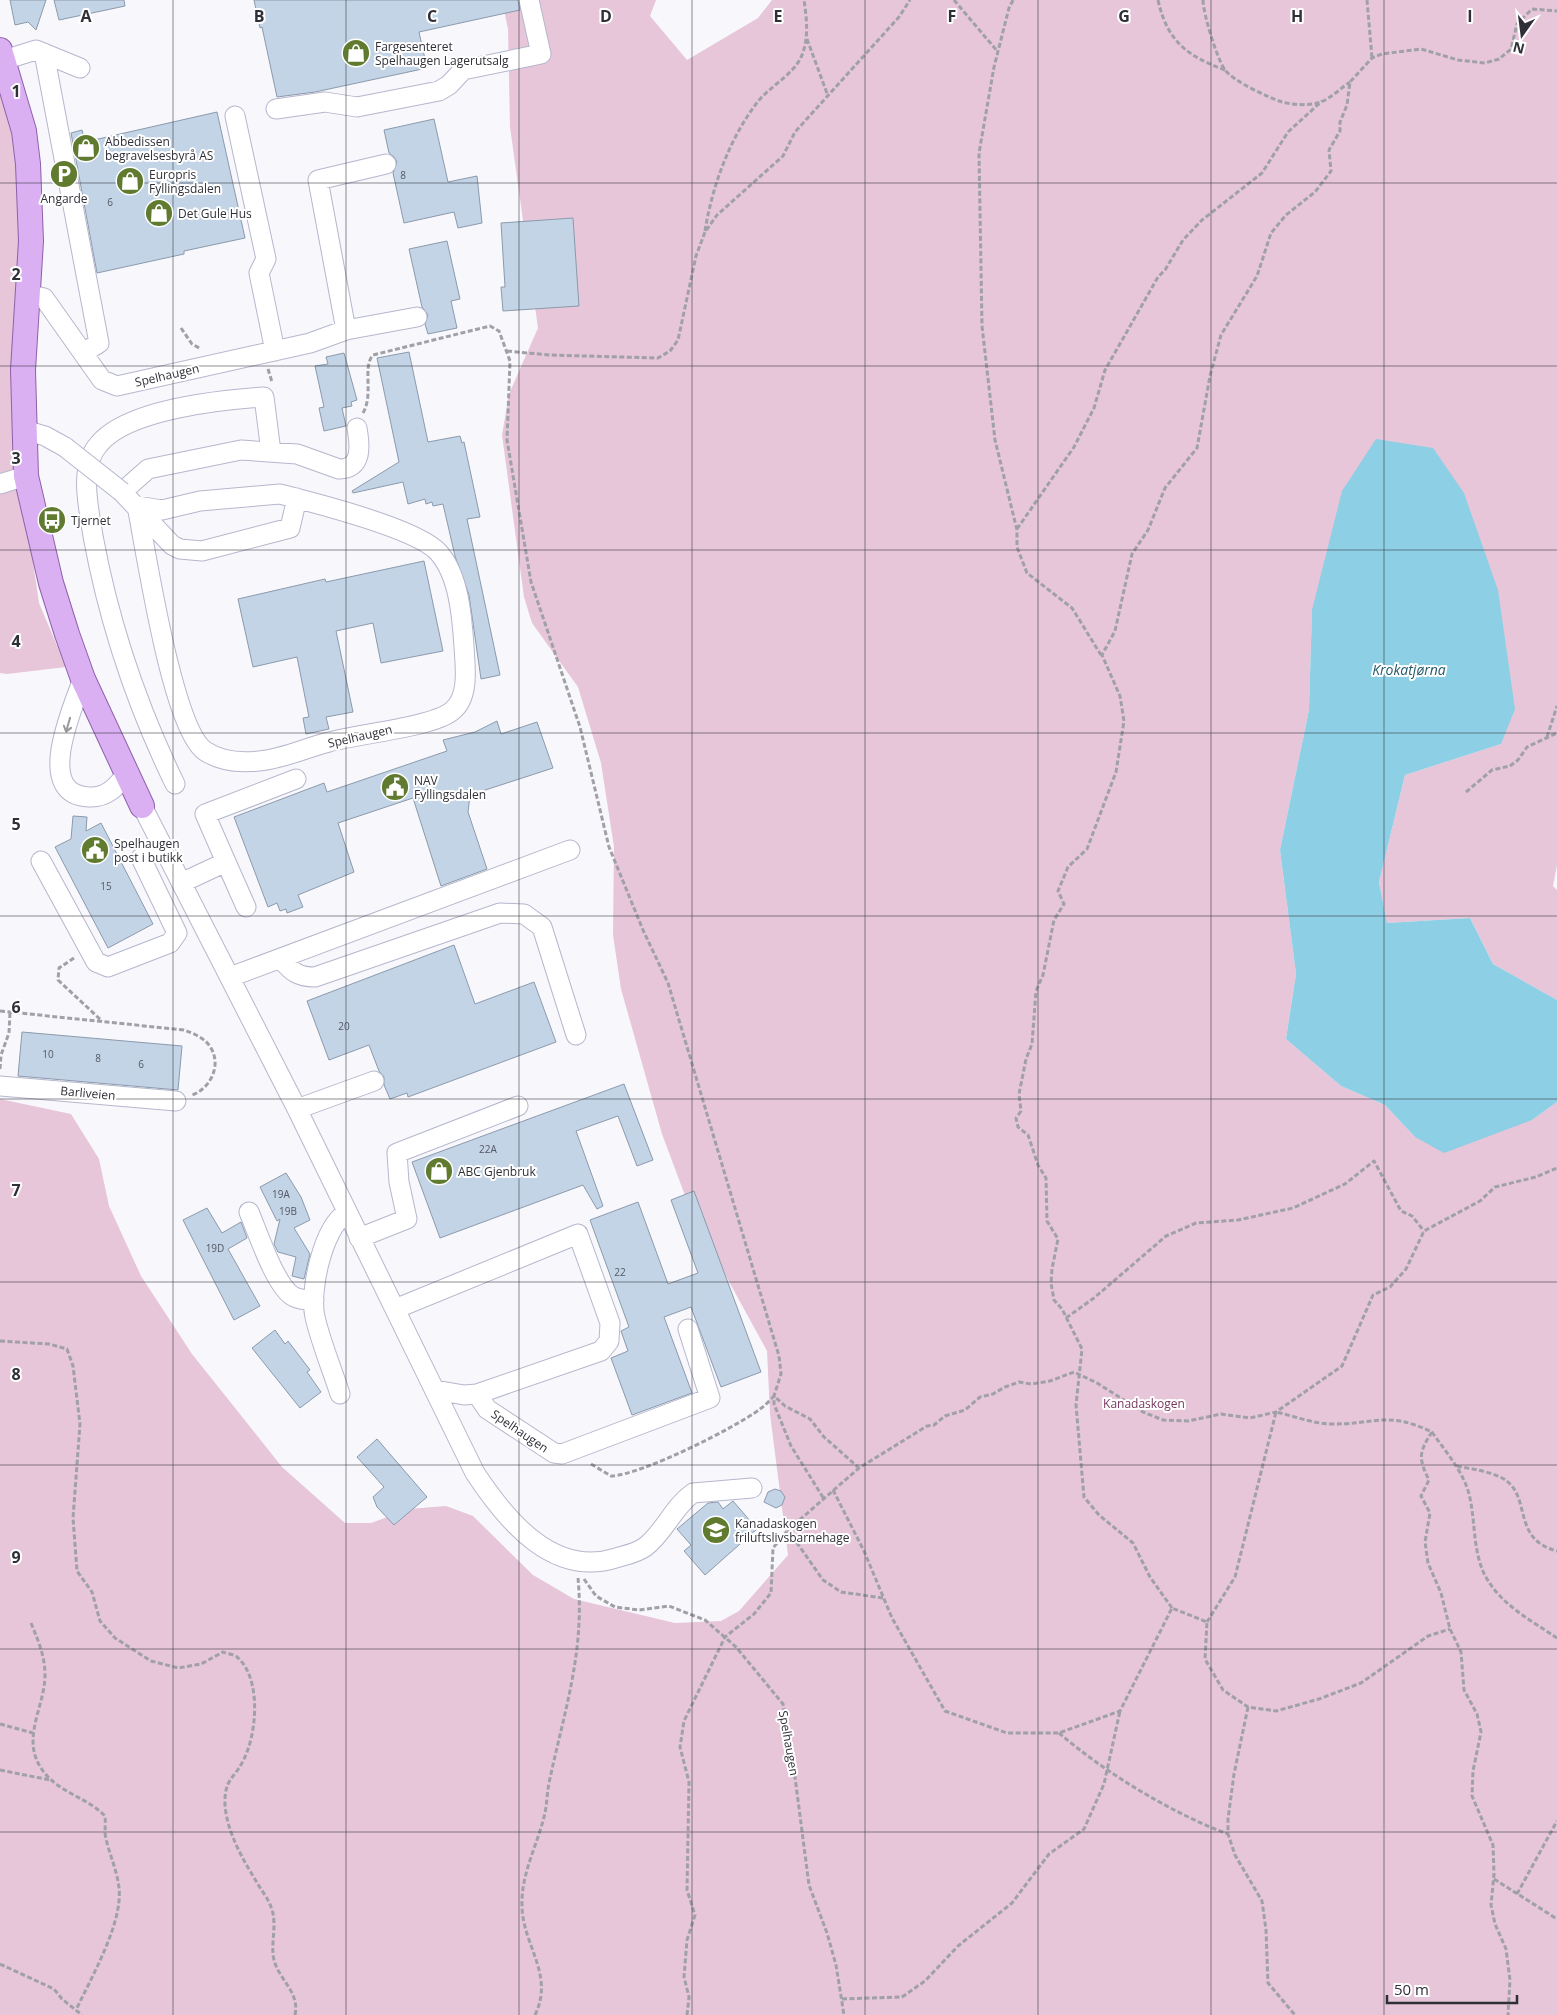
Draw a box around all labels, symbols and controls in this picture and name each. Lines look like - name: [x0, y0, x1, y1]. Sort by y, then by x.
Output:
- text: A: [80, 5, 92, 27]
- text: B: [254, 5, 264, 27]
- text: C: [427, 5, 437, 27]
- text: D: [600, 5, 612, 27]
- text: E: [774, 5, 783, 27]
- text: F: [948, 5, 956, 27]
- text: G: [1118, 5, 1130, 27]
- text: H: [1291, 5, 1303, 27]
- text: I: [1467, 5, 1473, 27]
- north arrow: [1497, 10, 1547, 60]
- shop icon: Fargesenteret Spelhaugen Lagerutsalg: [341, 38, 371, 68]
- place label: Fargesenteret Spelhaugen Lagerutsalg: [375, 38, 509, 69]
- text: N: [1511, 38, 1527, 59]
- text: 1: [11, 80, 21, 102]
- shop icon: Abbedissen begravelsesbyrå AS: [71, 133, 101, 163]
- place label: Abbedissen begravelsesbyrå AS: [105, 133, 213, 164]
- parking icon: Angarde: [49, 159, 79, 189]
- shop icon: Europris Fyllingsdalen: [115, 166, 145, 196]
- place label: Europris Fyllingsdalen: [149, 166, 221, 197]
- house number: 8: [400, 168, 406, 182]
- place label: Angarde: [40, 190, 88, 207]
- house number: 6: [107, 195, 113, 209]
- shop icon: Det Gule Hus: [144, 198, 174, 228]
- place label: Det Gule Hus: [178, 205, 252, 222]
- text: 2: [11, 263, 21, 285]
- street label: Spelhaugen: [133, 359, 201, 391]
- text: 3: [11, 447, 21, 469]
- bus stop icon: Tjernet: [37, 505, 67, 535]
- place label: Tjernet: [71, 512, 111, 529]
- text: 4: [11, 630, 21, 652]
- water label: Krokatjørna: [1372, 660, 1446, 679]
- one-way arrow: [62, 717, 72, 733]
- street label: Spelhaugen: [326, 720, 394, 752]
- public building icon: NAV Fyllingsdalen: [380, 772, 410, 802]
- place label: NAV Fyllingsdalen: [414, 772, 486, 803]
- text: 5: [11, 813, 21, 835]
- public building icon: Spelhaugen post i butikk: [80, 835, 110, 865]
- place label: Spelhaugen post i butikk: [114, 835, 183, 866]
- house number: 15: [100, 879, 112, 893]
- text: 6: [11, 996, 21, 1018]
- house number: 20: [338, 1019, 350, 1033]
- house number: 10: [42, 1047, 54, 1061]
- house number: 8: [95, 1051, 101, 1065]
- house number: 6: [138, 1057, 144, 1071]
- street label: Barliveien: [60, 1082, 116, 1104]
- house number: 22A: [479, 1142, 498, 1156]
- shop icon: ABC Gjenbruk: [424, 1156, 454, 1186]
- place label: ABC Gjenbruk: [458, 1163, 536, 1180]
- text: 7: [11, 1179, 21, 1201]
- house number: 19A: [272, 1187, 291, 1201]
- house number: 19B: [279, 1204, 297, 1218]
- house number: 19D: [206, 1241, 224, 1255]
- house number: 22: [614, 1265, 626, 1279]
- text: 8: [11, 1363, 21, 1385]
- park label: Kanadaskogen: [1103, 1395, 1185, 1412]
- street label: Spelhaugen: [488, 1406, 552, 1456]
- school or university icon: Kanadaskogen friluftslivsbarnehage: [701, 1515, 731, 1545]
- place label: Kanadaskogen friluftslivsbarnehage: [735, 1515, 850, 1546]
- text: 9: [11, 1546, 21, 1568]
- street label: Spelhaugen: [775, 1709, 803, 1777]
- scale bar: [1387, 1972, 1517, 2004]
- text: 50 m: [1394, 1979, 1429, 1999]

